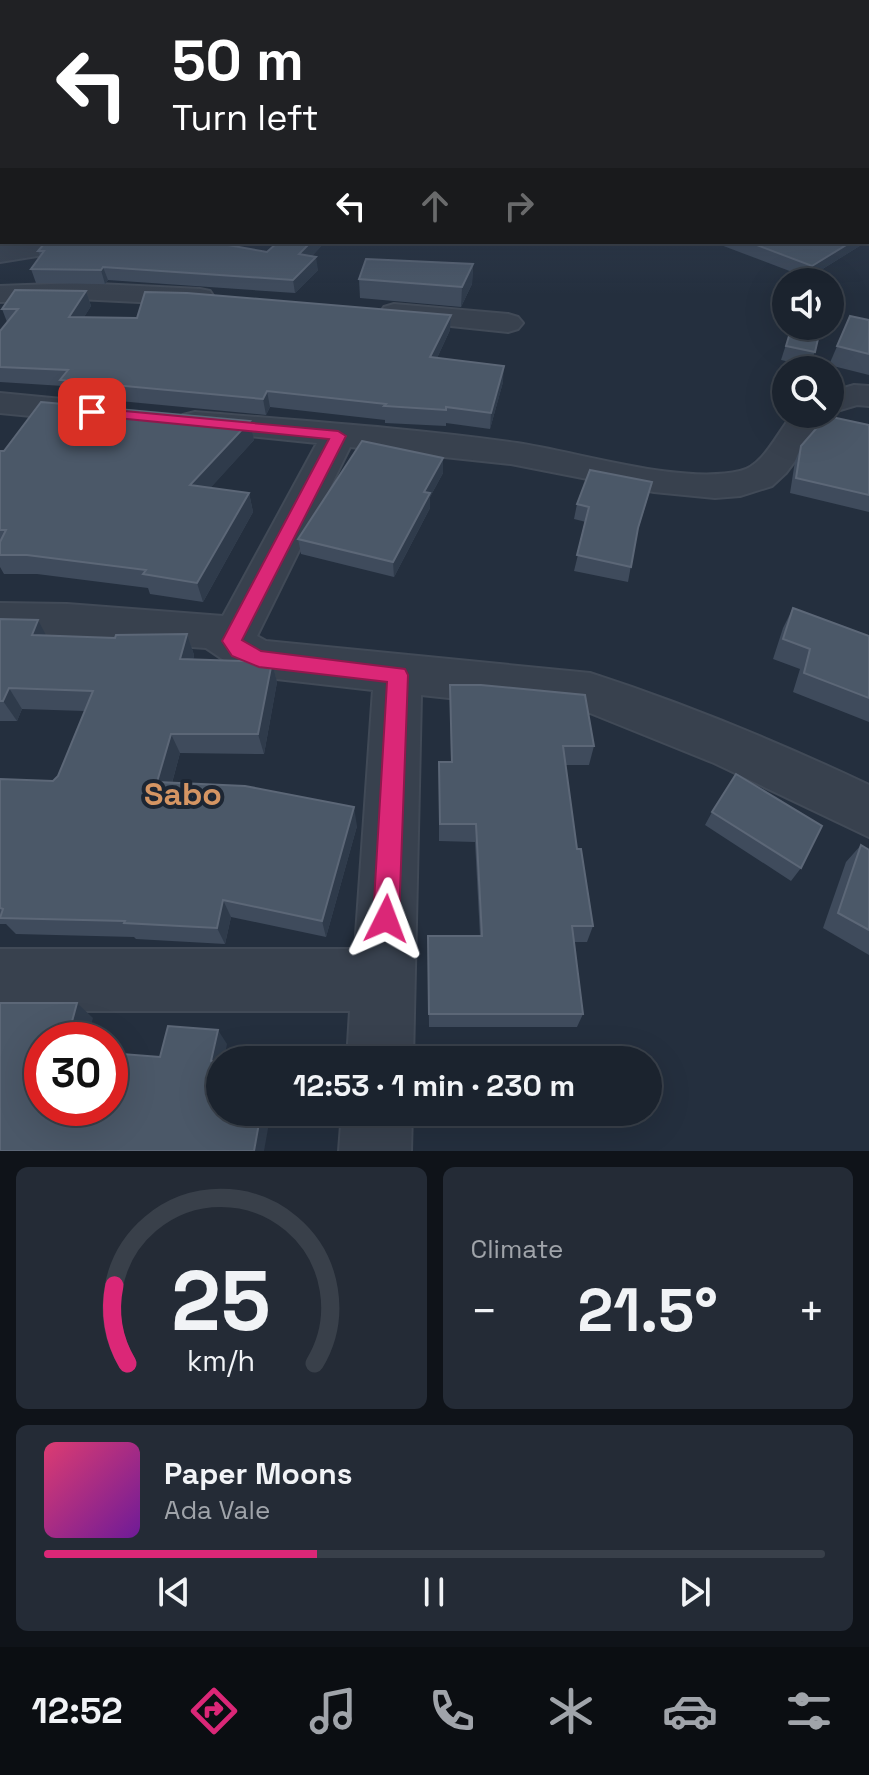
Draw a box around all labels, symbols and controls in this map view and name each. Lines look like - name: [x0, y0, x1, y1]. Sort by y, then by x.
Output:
- text: 50 m: [172, 25, 304, 96]
- icon: left: [40, 32, 144, 136]
- text: Turn left: [172, 95, 319, 141]
- icon: left: [329, 184, 373, 228]
- icon: ahead: [413, 184, 457, 228]
- icon: right: [497, 184, 541, 228]
- map controls: [772, 268, 844, 428]
- button: sound: [772, 268, 844, 340]
- button: search: [772, 356, 844, 428]
- pin: [58, 378, 126, 446]
- icon: arrive: [70, 390, 114, 434]
- district label: Sabo: [144, 774, 222, 814]
- position arrow: [344, 877, 428, 961]
- speed limit sign: 30: [24, 1022, 128, 1126]
- text: 12:53 · 1 min · 230 m: [293, 1066, 575, 1105]
- text: Climate: [471, 1232, 563, 1266]
- text: 25: [172, 1248, 271, 1354]
- text: 21.5°: [578, 1272, 718, 1349]
- text: −: [471, 1283, 498, 1339]
- text: +: [798, 1283, 825, 1339]
- text: km/h: [187, 1343, 255, 1379]
- text: Paper Moons: [164, 1454, 353, 1493]
- text: Ada Vale: [164, 1493, 270, 1527]
- icon: previous: [152, 1570, 196, 1614]
- icon: pause: [412, 1570, 456, 1614]
- icon: next: [673, 1570, 717, 1614]
- icon: directions: [186, 1683, 242, 1739]
- icon: music: [305, 1683, 361, 1739]
- icon: phone: [424, 1683, 480, 1739]
- icon: climate: [543, 1683, 599, 1739]
- icon: car: [662, 1683, 718, 1739]
- icon: filters: [781, 1683, 837, 1739]
- text: 12:52: [32, 1688, 123, 1734]

